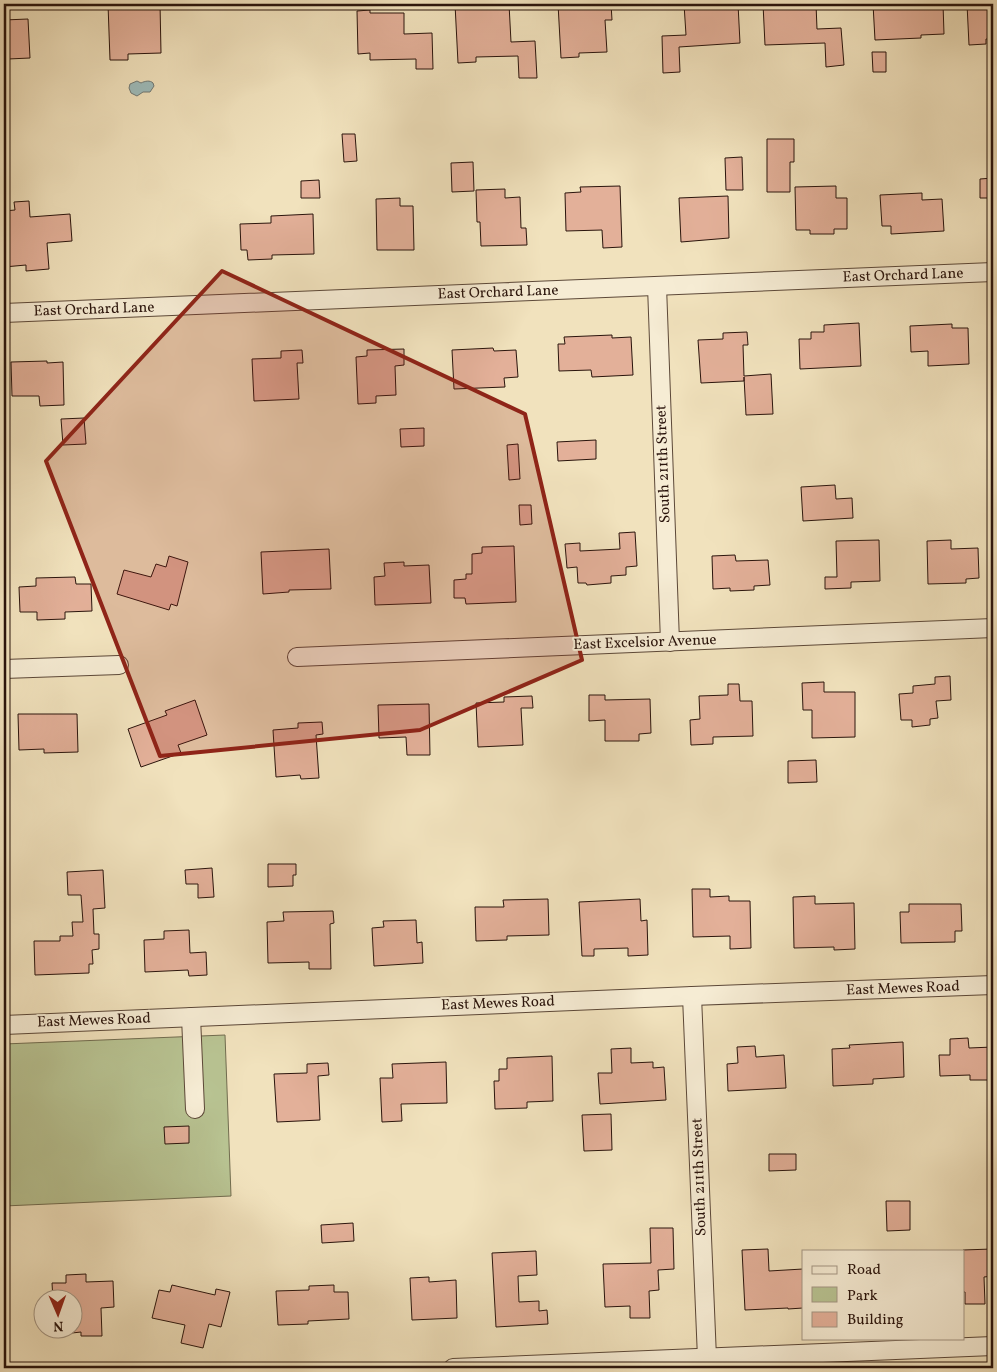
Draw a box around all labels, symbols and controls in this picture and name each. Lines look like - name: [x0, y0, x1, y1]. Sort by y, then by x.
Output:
- street label: East Orchard Lane: [842, 263, 964, 289]
- street label: East Orchard Lane: [437, 280, 559, 306]
- street label: East Orchard Lane: [33, 297, 155, 323]
- street label: South 211th Street: [651, 405, 677, 523]
- street label: East Excelsior Avenue: [573, 630, 717, 656]
- street label: East Mewes Road: [846, 977, 960, 1001]
- street label: East Mewes Road: [441, 992, 555, 1016]
- street label: East Mewes Road: [37, 1009, 151, 1033]
- street label: South 211th Street: [687, 1118, 713, 1236]
- legend: [802, 1250, 964, 1340]
- text: Road: [847, 1260, 881, 1281]
- text: Park: [847, 1286, 878, 1307]
- north arrow: [32, 1290, 82, 1340]
- text: Building: [847, 1310, 904, 1331]
- text: N: [53, 1316, 64, 1335]

